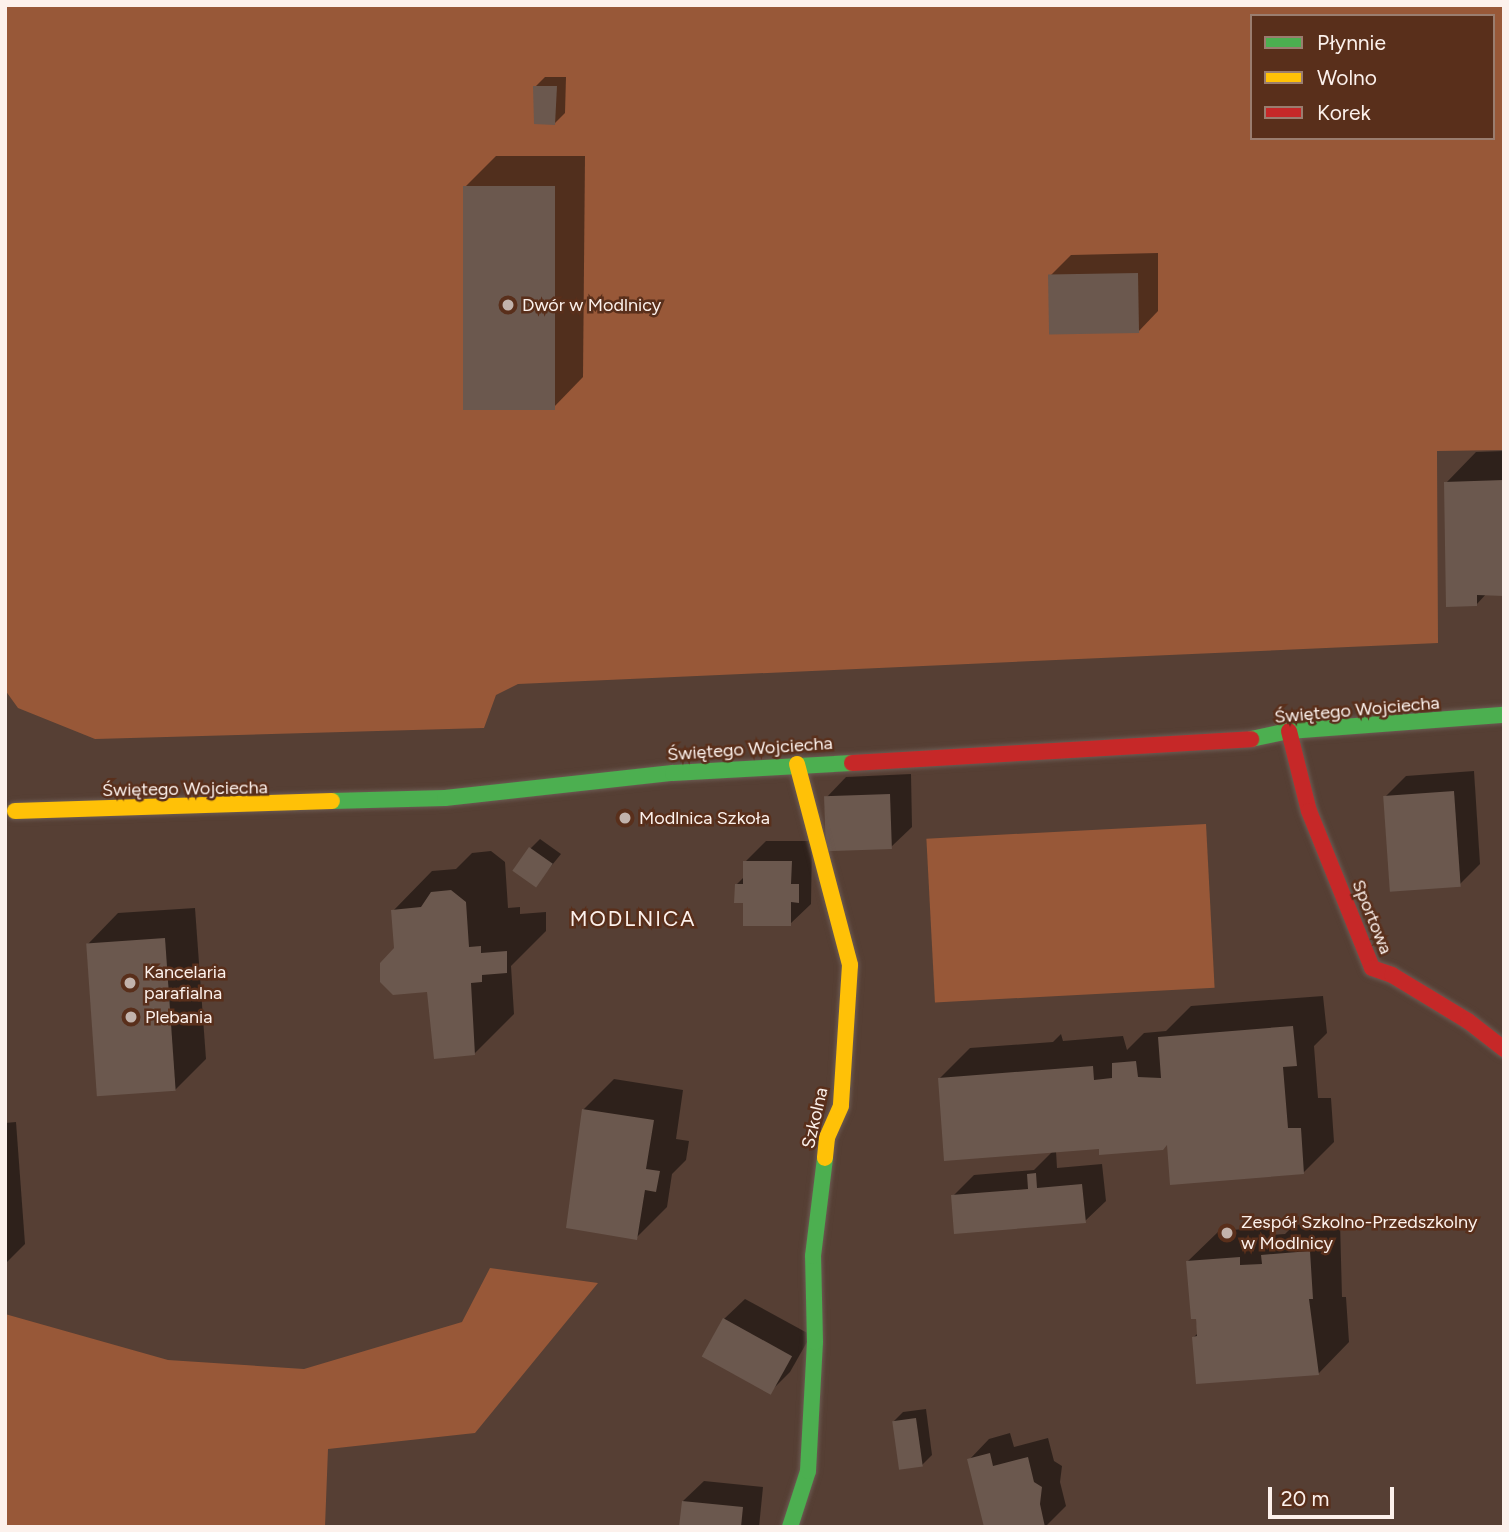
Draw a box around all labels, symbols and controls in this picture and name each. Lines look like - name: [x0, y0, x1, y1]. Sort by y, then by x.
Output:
- legend: [1250, 14, 1495, 140]
- text: Płynnie: [1317, 30, 1386, 55]
- text: Wolno: [1317, 65, 1377, 90]
- text: Korek: [1317, 100, 1371, 125]
- place label: Dwór w Modlnicy: [522, 294, 661, 316]
- marker: Dwór w Modlnicy: [500, 297, 516, 313]
- street label: Świętego Wojciecha: [1273, 692, 1441, 728]
- street label: Świętego Wojciecha: [667, 732, 833, 766]
- street label: Świętego Wojciecha: [102, 777, 268, 801]
- place label: Modlnica Szkoła: [639, 807, 770, 829]
- marker: Modlnica Szkoła: [617, 810, 633, 826]
- street label: Sportowa: [1347, 877, 1397, 957]
- district label: MODLNICA: [571, 906, 695, 932]
- place label: Kancelaria parafialna: [144, 962, 226, 1004]
- marker: Kancelaria parafialna: [122, 975, 138, 991]
- place label: Plebania: [145, 1006, 212, 1028]
- marker: Plebania: [123, 1009, 139, 1025]
- street label: Szkolna: [797, 1085, 833, 1151]
- place label: Zespół Szkolno-Przedszkolny w Modlnicy: [1241, 1212, 1477, 1254]
- marker: Zespół Szkolno-Przedszkolny w Modlnicy: [1219, 1225, 1235, 1241]
- scale bar: [1271, 1472, 1397, 1516]
- text: 20 m: [1281, 1486, 1329, 1511]

